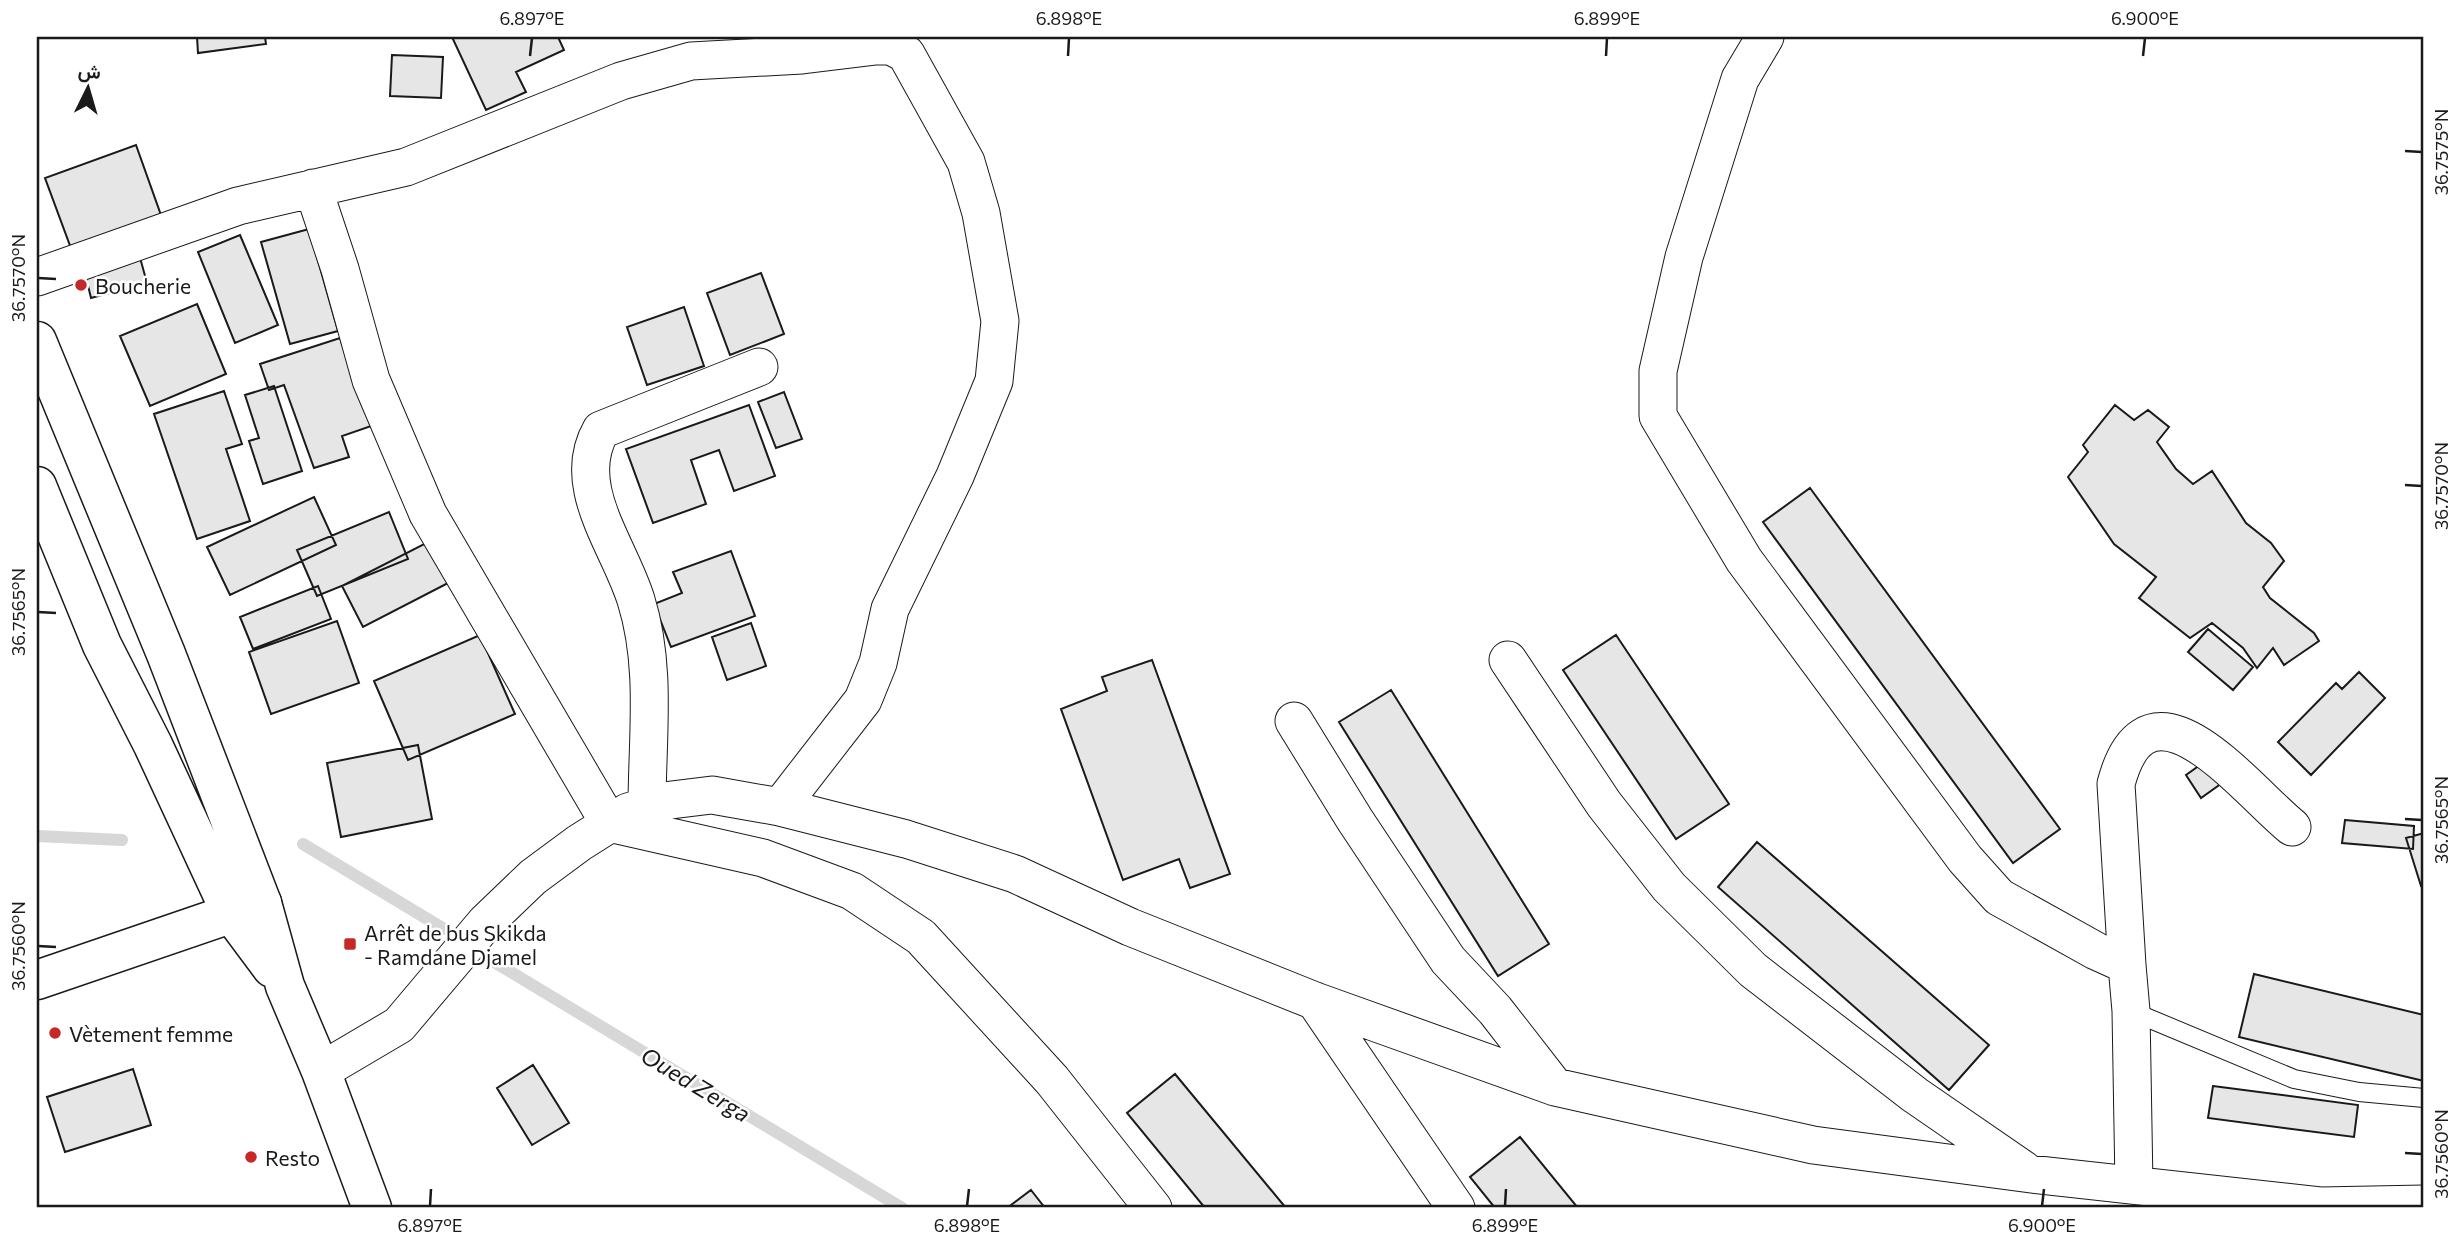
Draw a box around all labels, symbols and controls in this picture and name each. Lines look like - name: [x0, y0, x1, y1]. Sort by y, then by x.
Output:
- text: 6.897°E: [499, 7, 565, 29]
- text: 6.898°E: [1036, 7, 1102, 29]
- text: 6.899°E: [1574, 7, 1640, 29]
- text: 6.900°E: [2111, 7, 2179, 29]
- north arrow: [52, 52, 122, 122]
- text: ش: [77, 58, 102, 84]
- text: 36.7575°N: [2430, 109, 2452, 195]
- text: 36.7570°N: [7, 234, 29, 322]
- place label: Boucherie: [95, 273, 191, 298]
- marker: Boucherie: [73, 277, 89, 293]
- text: 36.7570°N: [2430, 442, 2452, 530]
- text: 36.7565°N: [7, 568, 29, 656]
- text: 36.7565°N: [2430, 776, 2452, 864]
- text: 36.7560°N: [7, 901, 29, 991]
- place label: Arrêt de bus Skikda - Ramdane Djamel: [364, 920, 547, 969]
- marker: Arrêt de bus Skikda - Ramdane Djamel: [342, 936, 358, 952]
- place label: Vètement femme: [69, 1021, 233, 1046]
- marker: Vètement femme: [47, 1025, 63, 1041]
- water label: Oued Zerga: [636, 1040, 756, 1128]
- text: 36.7560°N: [2430, 1109, 2452, 1199]
- place label: Resto: [265, 1145, 320, 1170]
- marker: Resto: [243, 1149, 259, 1165]
- text: 6.897°E: [397, 1214, 463, 1236]
- text: 6.898°E: [934, 1214, 1000, 1236]
- text: 6.899°E: [1472, 1214, 1538, 1236]
- text: 6.900°E: [2008, 1214, 2076, 1236]

